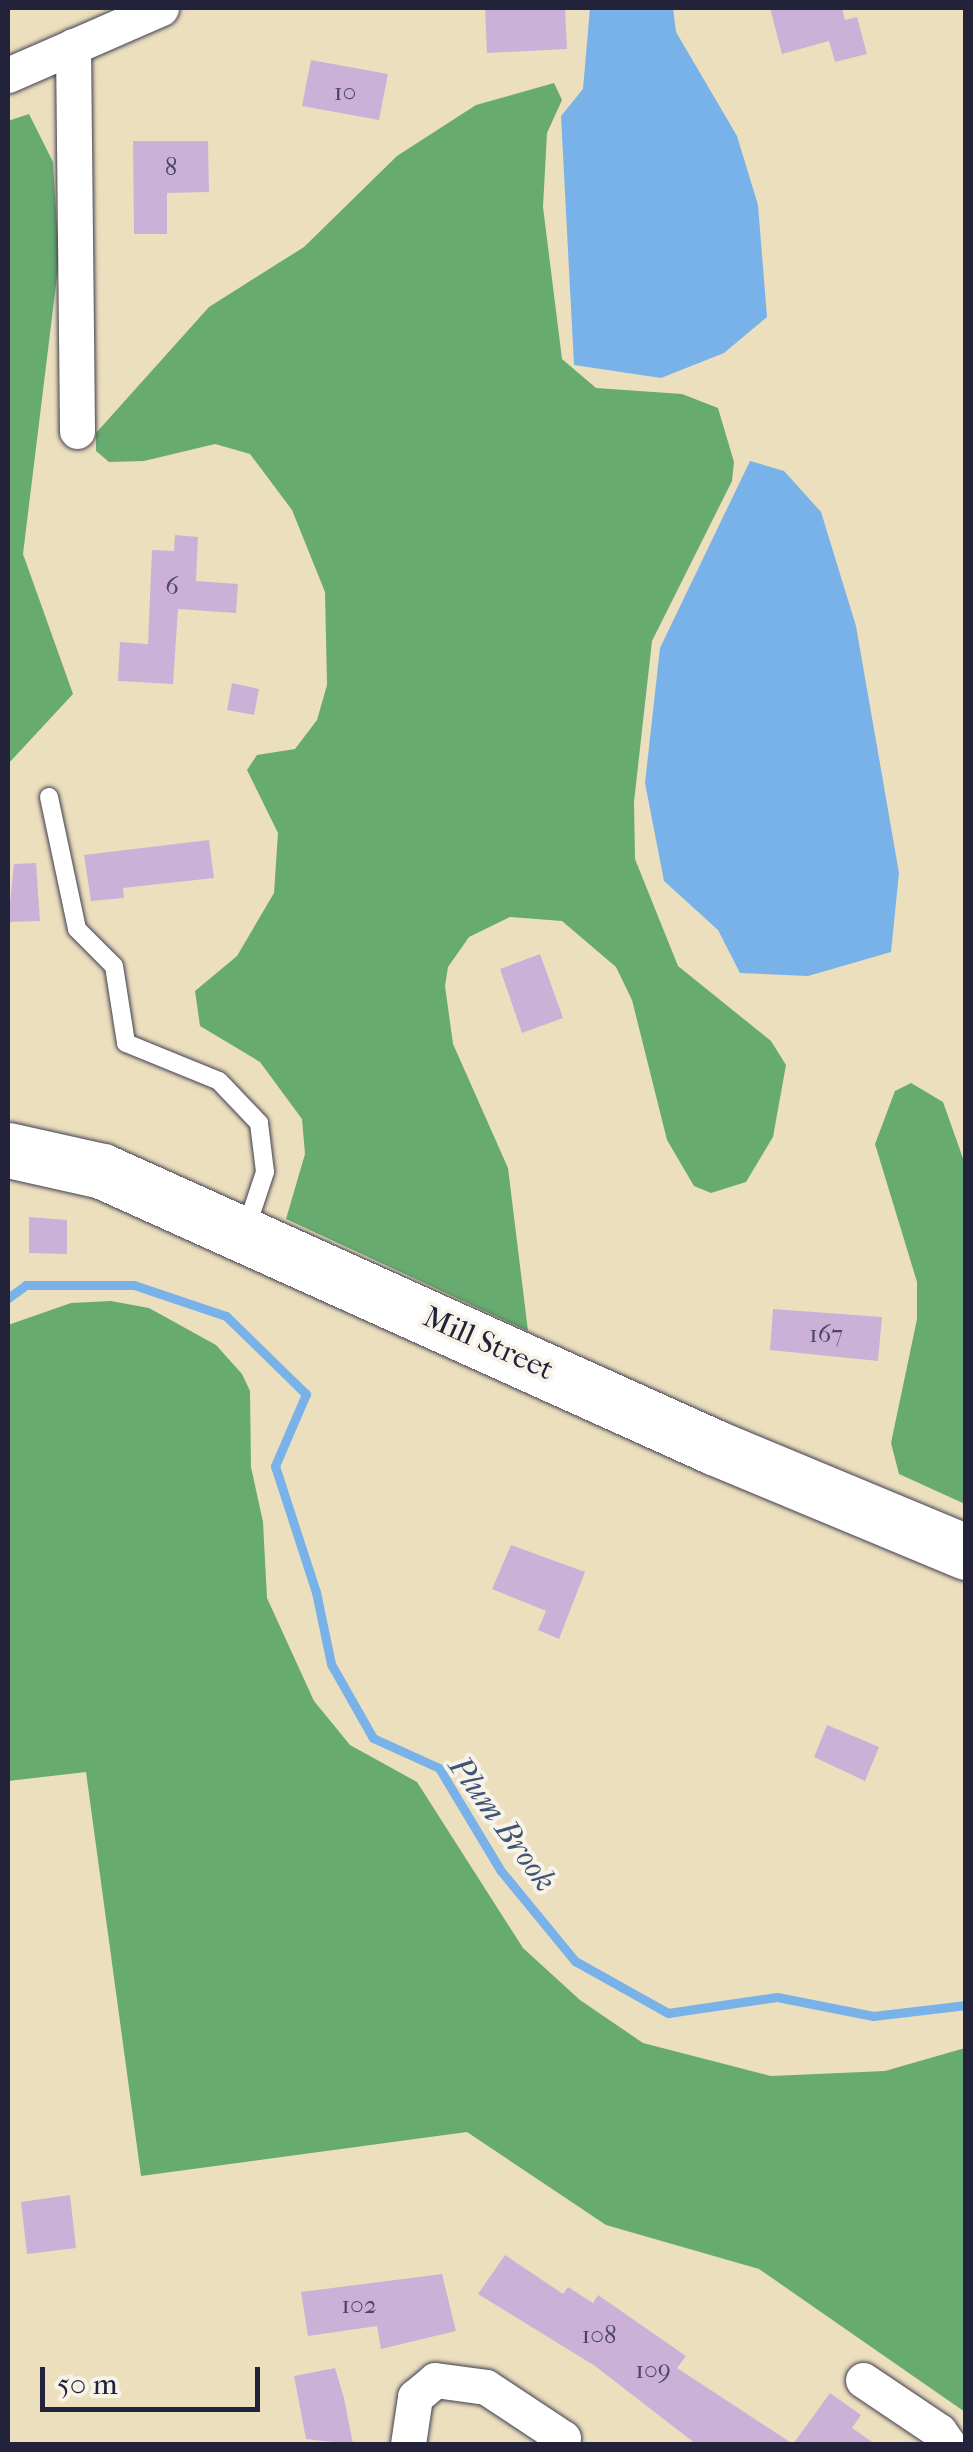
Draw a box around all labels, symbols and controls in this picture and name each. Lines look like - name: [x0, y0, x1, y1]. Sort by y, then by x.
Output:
- house number: 10: [334, 77, 356, 107]
- house number: 8: [165, 152, 177, 182]
- house number: 6: [165, 571, 179, 601]
- street label: Mill Street: [417, 1299, 559, 1389]
- house number: 167: [809, 1319, 843, 1349]
- water label: Plum Brook: [440, 1749, 564, 1899]
- house number: 102: [341, 2290, 377, 2320]
- house number: 108: [581, 2320, 617, 2350]
- scale bar: [45, 2347, 265, 2409]
- house number: 109: [635, 2355, 671, 2385]
- text: 50 m: [57, 2367, 118, 2402]

